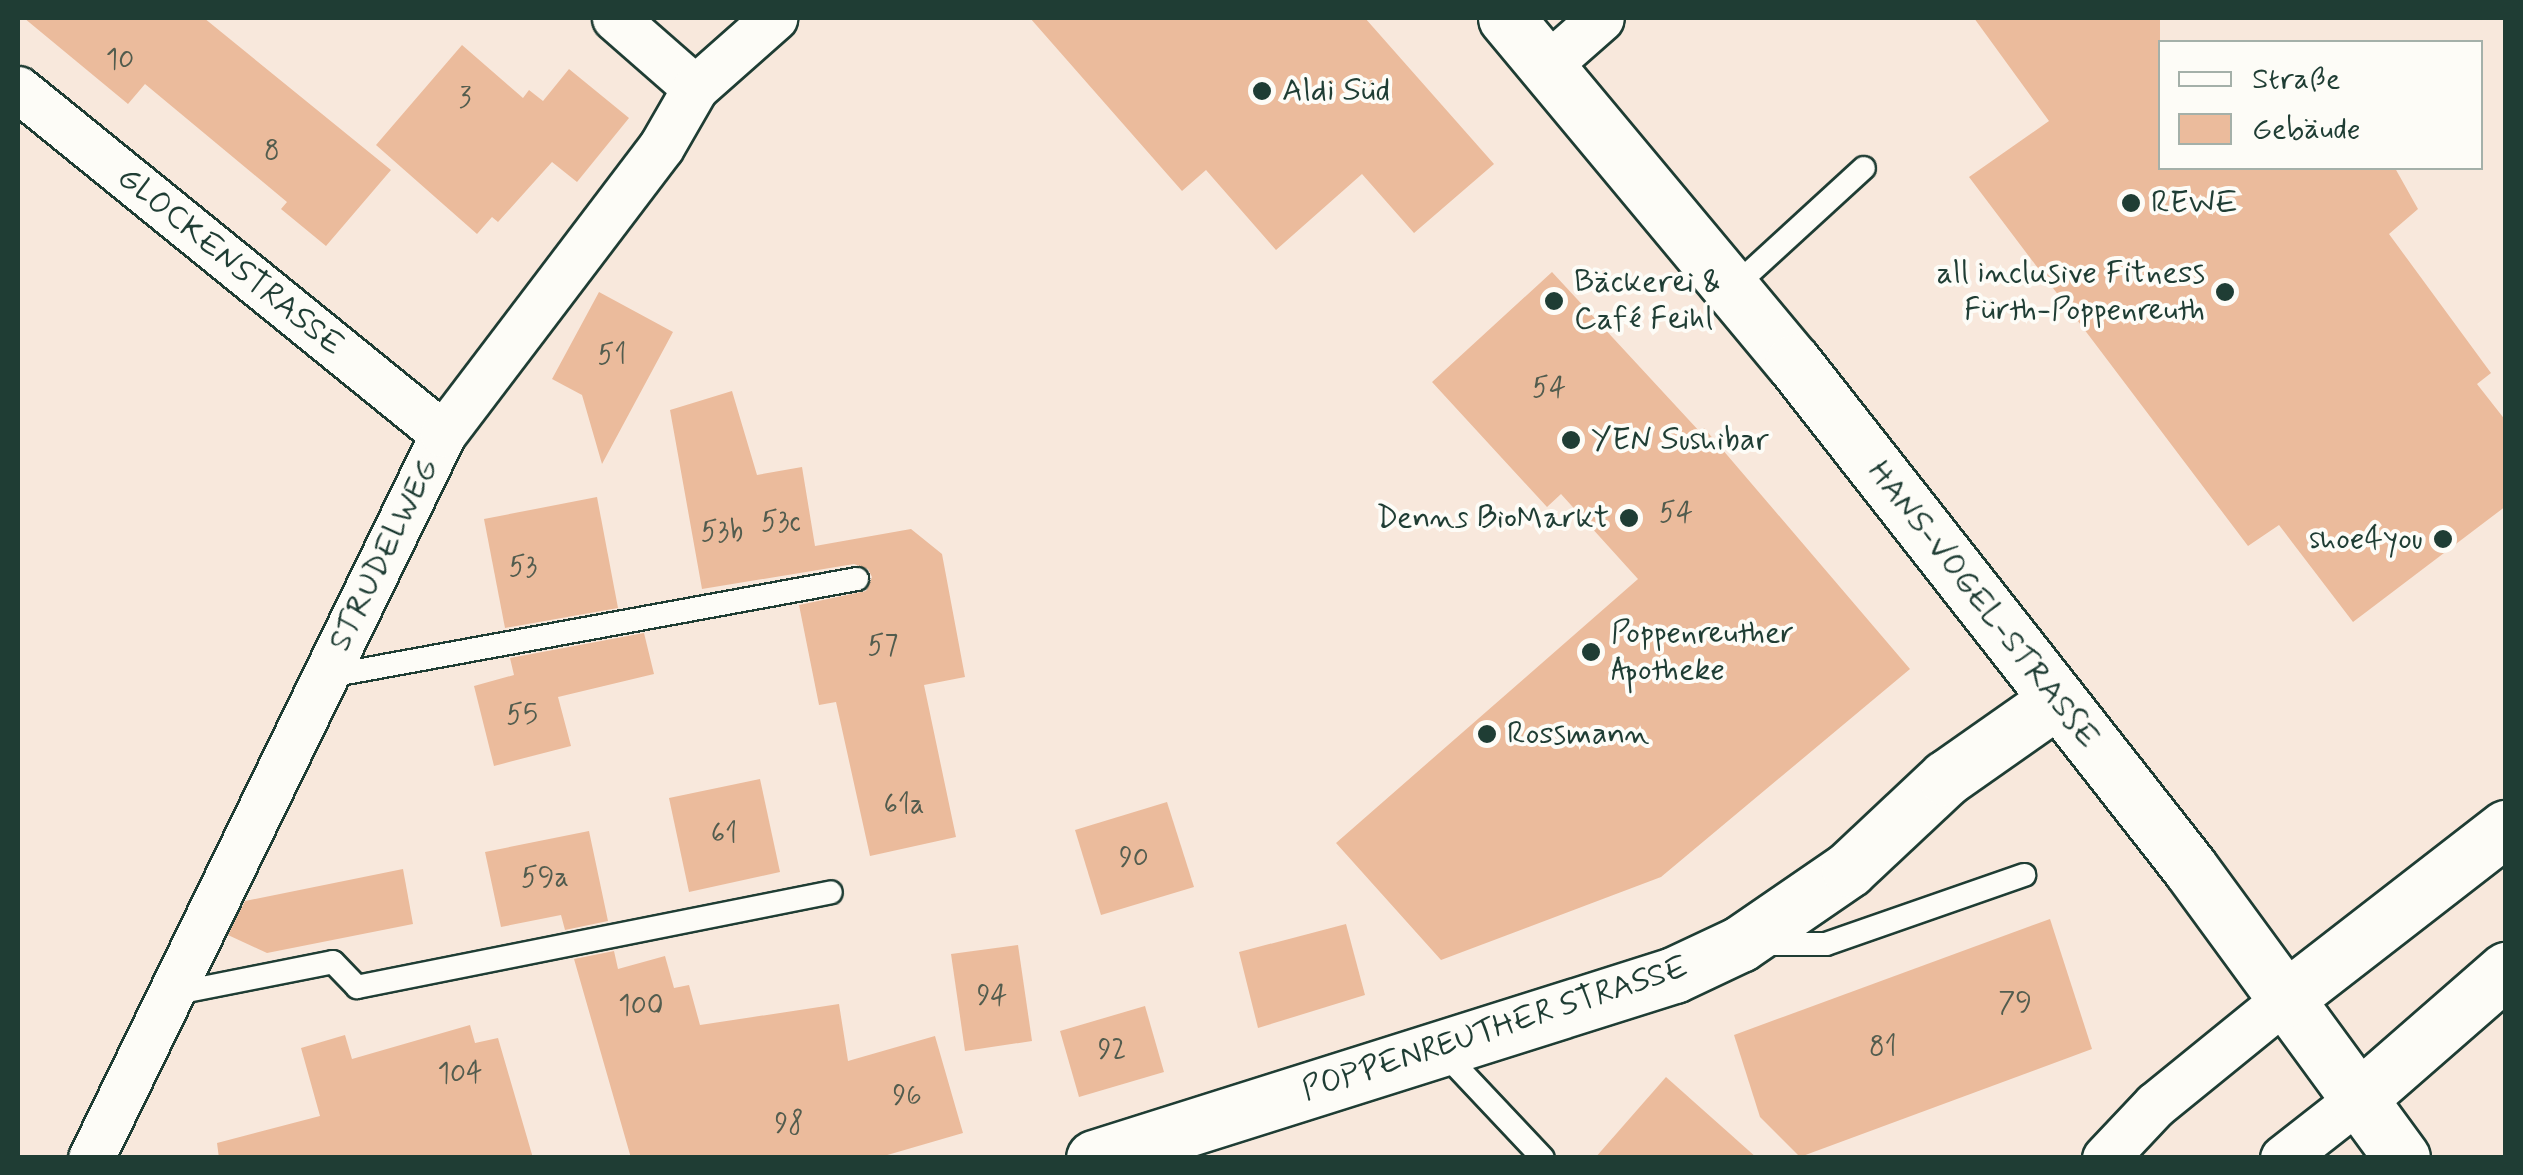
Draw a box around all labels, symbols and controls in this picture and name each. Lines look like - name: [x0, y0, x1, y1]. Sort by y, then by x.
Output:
- legend: [2158, 40, 2483, 170]
- house number: 10: [106, 44, 134, 78]
- text: Straße: [2252, 60, 2340, 99]
- place label: Aldi Süd: [1282, 72, 1390, 110]
- marker: Aldi Süd: [1251, 80, 1273, 102]
- house number: 3: [459, 82, 471, 116]
- text: Gebäude: [2252, 110, 2360, 149]
- house number: 8: [264, 135, 280, 169]
- street label: GLOCKENSTRASSE: [109, 159, 351, 365]
- place label: REWE: [2151, 184, 2238, 222]
- marker: REWE: [2120, 192, 2142, 214]
- place label: all inclusive Fitness Fürth-Poppenreuth: [1942, 255, 2205, 330]
- place label: Bäckerei & Café Feihl: [1574, 264, 1721, 339]
- marker: all inclusive Fitness Fürth-Poppenreuth: [2214, 281, 2236, 303]
- marker: Bäckerei & Café Feihl: [1543, 290, 1565, 312]
- house number: 51: [598, 339, 626, 373]
- house number: 54: [1532, 372, 1566, 406]
- place label: YEN Sushibar: [1591, 421, 1772, 459]
- marker: YEN Sushibar: [1560, 429, 1582, 451]
- street label: STRUDELWEG: [321, 452, 447, 658]
- street label: HANS-VOGEL-STRASSE: [1859, 454, 2107, 756]
- house number: 54: [1659, 497, 1693, 531]
- place label: Denns BioMarkt: [1375, 499, 1609, 537]
- house number: 53c: [761, 506, 801, 540]
- marker: Denns BioMarkt: [1618, 507, 1640, 529]
- house number: 53b: [701, 516, 743, 550]
- place label: shoe4you: [2310, 520, 2423, 558]
- marker: shoe4you: [2432, 528, 2454, 550]
- house number: 53: [509, 551, 537, 585]
- place label: Poppenreuther Apotheke: [1611, 615, 1794, 690]
- house number: 57: [868, 630, 898, 664]
- marker: Poppenreuther Apotheke: [1580, 641, 1602, 663]
- house number: 55: [506, 699, 538, 733]
- place label: Rossmann: [1507, 715, 1649, 753]
- marker: Rossmann: [1476, 723, 1498, 745]
- house number: 61a: [884, 789, 924, 823]
- house number: 61: [711, 818, 737, 852]
- house number: 90: [1119, 842, 1149, 876]
- house number: 59a: [521, 862, 569, 896]
- street label: POPPENREUTHER STRASSE: [1295, 948, 1695, 1110]
- house number: 94: [977, 980, 1007, 1014]
- house number: 79: [1998, 987, 2032, 1021]
- house number: 100: [618, 990, 664, 1024]
- house number: 81: [1869, 1031, 1897, 1065]
- house number: 92: [1098, 1034, 1126, 1068]
- house number: 104: [437, 1058, 483, 1092]
- house number: 96: [892, 1080, 922, 1114]
- house number: 98: [774, 1108, 804, 1142]

